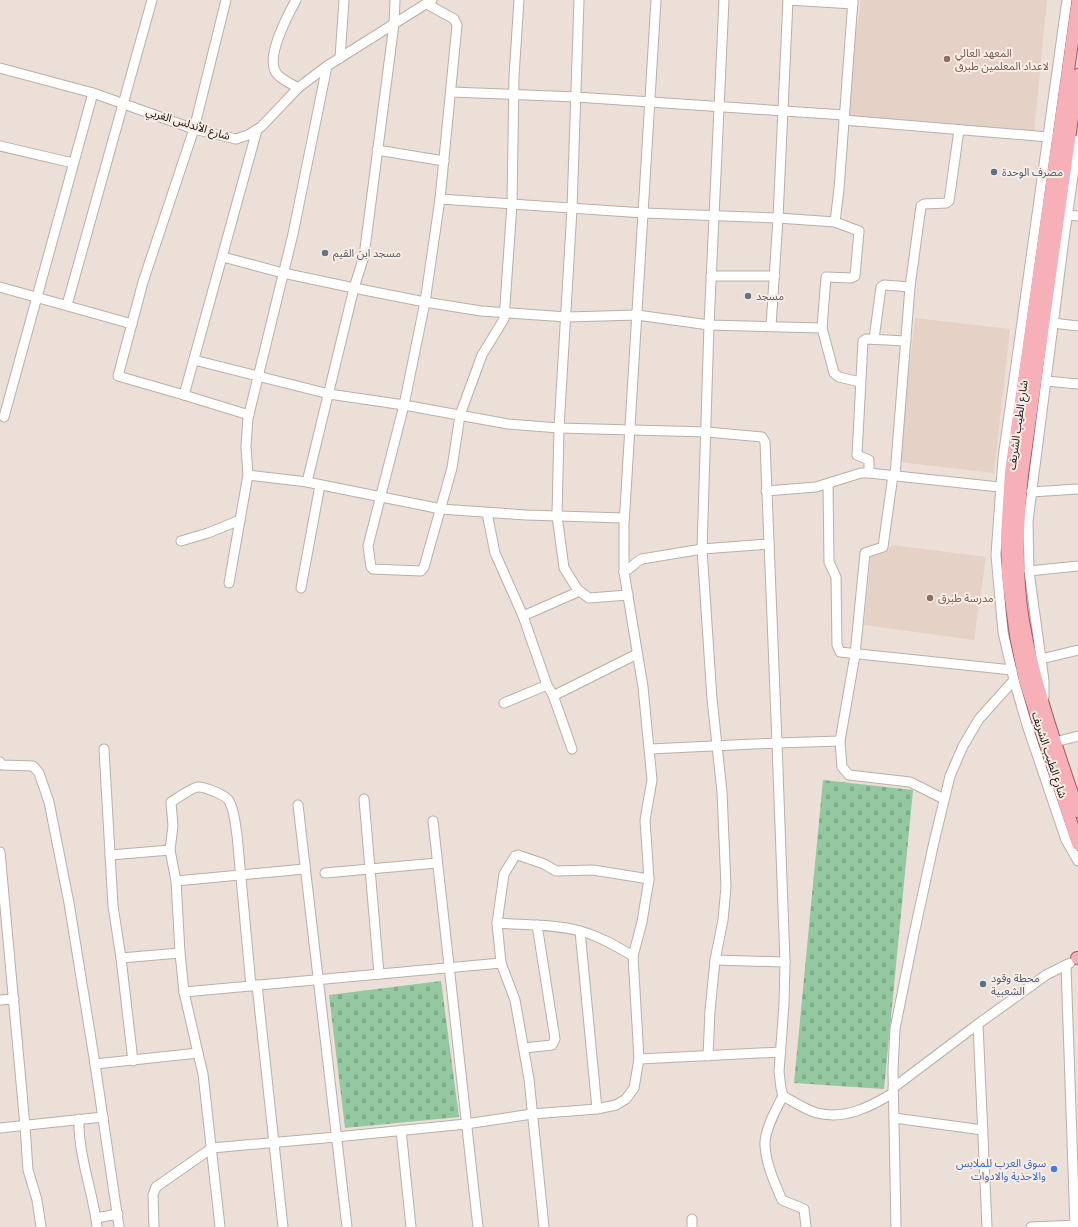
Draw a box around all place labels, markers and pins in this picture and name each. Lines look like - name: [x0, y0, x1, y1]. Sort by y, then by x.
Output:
- place label: المعهد العالي لاعداد المعلمين طبرق: [955, 46, 1049, 74]
- marker: المعهد العالي لاعداد المعلمين طبرق: [942, 54, 952, 64]
- place label: مصرف الوحدة: [1002, 165, 1063, 180]
- marker: مصرف الوحدة: [989, 167, 999, 177]
- place label: مسجد ابن القيم: [333, 246, 401, 262]
- marker: مسجد ابن القيم: [320, 248, 330, 258]
- place label: مسجد: [756, 289, 784, 304]
- marker: مسجد: [743, 291, 753, 301]
- place label: مدرسة طبرق: [938, 591, 994, 606]
- marker: مدرسة طبرق: [925, 593, 935, 603]
- place label: محطة وقود الشعبية: [991, 971, 1040, 999]
- marker: محطة وقود الشعبية: [978, 979, 988, 989]
- place label: سوق العرب للملابس والاحذية والادوات: [956, 1156, 1046, 1184]
- marker: سوق العرب للملابس والاحذية والادوات: [1049, 1164, 1059, 1174]

